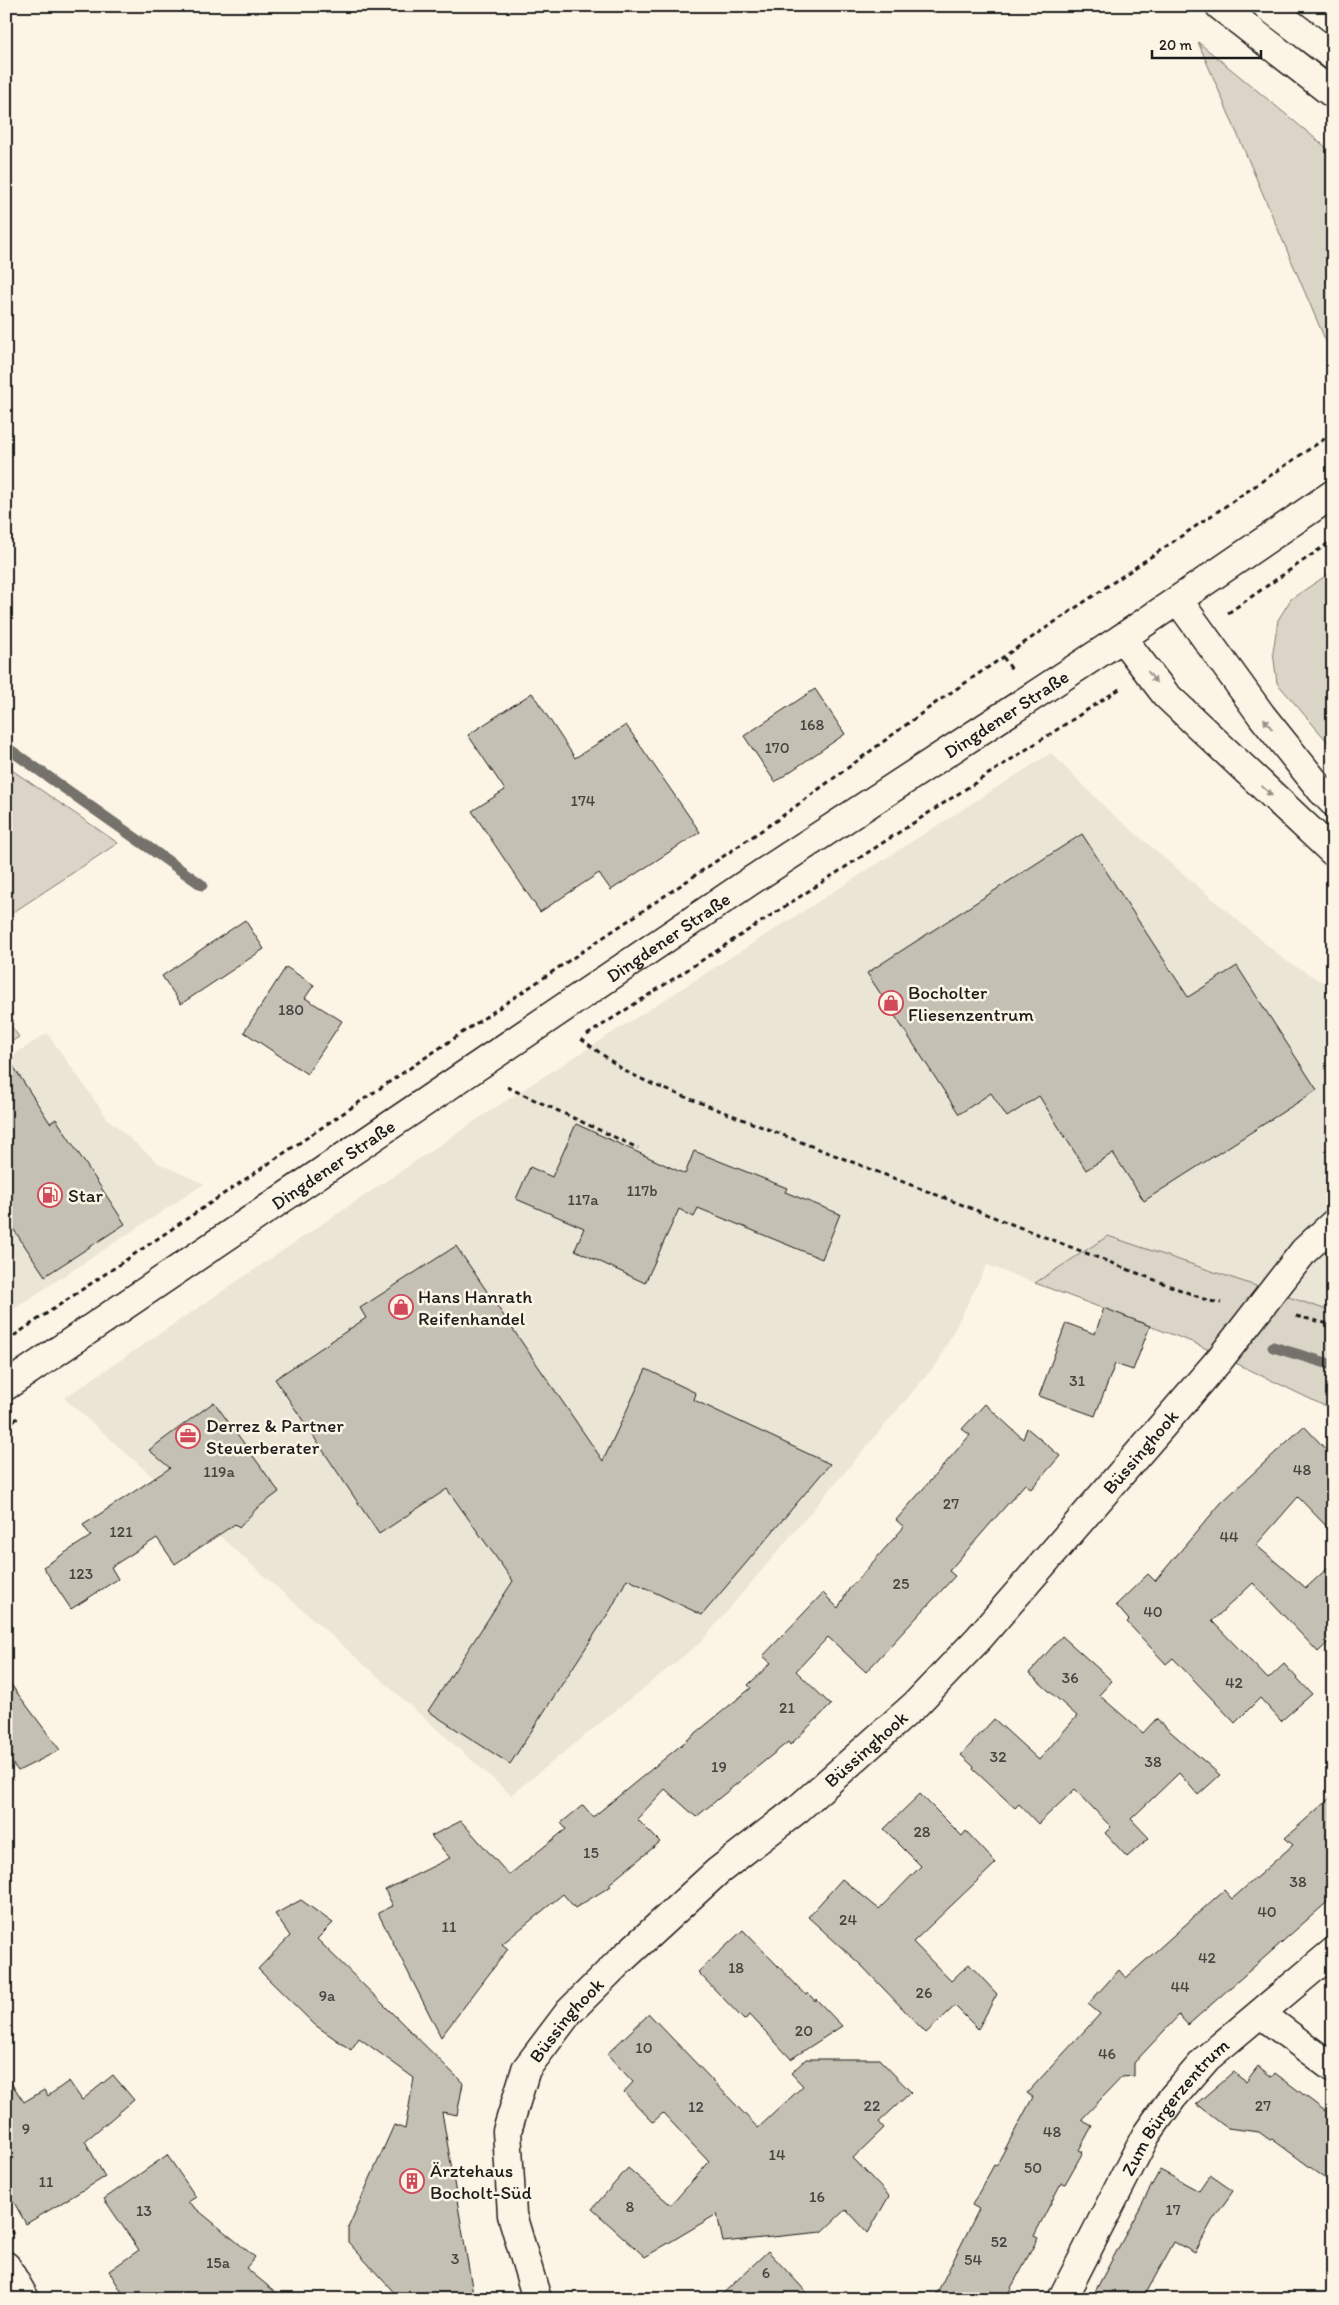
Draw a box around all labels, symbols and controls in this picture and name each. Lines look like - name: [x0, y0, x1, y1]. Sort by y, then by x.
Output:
- scale bar: [1152, 28, 1260, 60]
- text: 20 m: [1159, 36, 1193, 54]
- street label: Dingdener Straße: [940, 665, 1073, 763]
- one-way arrow: [1147, 670, 1157, 684]
- house number: 168: [800, 715, 825, 734]
- one-way arrow: [1263, 718, 1274, 731]
- house number: 170: [764, 738, 790, 757]
- one-way arrow: [1261, 785, 1273, 797]
- house number: 174: [571, 791, 596, 810]
- street label: Dingdener Straße: [602, 887, 735, 987]
- place label: Bocholter Fliesenzentrum: [908, 981, 1034, 1026]
- shop icon: Bocholter Fliesenzentrum: [878, 990, 904, 1016]
- house number: 180: [278, 1000, 304, 1019]
- street label: Dingdener Straße: [267, 1115, 399, 1215]
- house number: 117b: [626, 1181, 658, 1200]
- fuel station icon: Star: [37, 1182, 63, 1208]
- place label: Star: [68, 1184, 104, 1207]
- house number: 117a: [567, 1190, 599, 1209]
- place label: Hans Hanrath Reifenhandel: [418, 1285, 532, 1330]
- shop icon: Hans Hanrath Reifenhandel: [388, 1294, 414, 1320]
- house number: 31: [1069, 1371, 1086, 1390]
- street label: Büssinghook: [1098, 1405, 1183, 1499]
- place label: Derrez & Partner Steuerberater: [206, 1414, 344, 1459]
- office icon: Derrez & Partner Steuerberater: [175, 1423, 201, 1449]
- house number: 48: [1293, 1460, 1311, 1479]
- house number: 119a: [203, 1462, 235, 1481]
- house number: 27: [943, 1494, 959, 1513]
- house number: 121: [109, 1522, 133, 1541]
- house number: 44: [1219, 1527, 1239, 1546]
- house number: 123: [69, 1564, 94, 1583]
- house number: 25: [893, 1574, 909, 1593]
- house number: 40: [1143, 1602, 1163, 1621]
- house number: 36: [1061, 1668, 1079, 1687]
- house number: 42: [1225, 1673, 1244, 1692]
- house number: 21: [779, 1698, 795, 1717]
- street label: Büssinghook: [820, 1706, 913, 1792]
- house number: 32: [989, 1747, 1007, 1766]
- house number: 38: [1144, 1752, 1162, 1771]
- house number: 19: [711, 1757, 727, 1776]
- house number: 28: [913, 1822, 931, 1841]
- house number: 15: [583, 1843, 599, 1862]
- house number: 38: [1289, 1872, 1307, 1891]
- house number: 40: [1257, 1902, 1277, 1921]
- house number: 24: [839, 1910, 857, 1929]
- house number: 11: [442, 1917, 457, 1936]
- house number: 42: [1198, 1948, 1217, 1967]
- house number: 18: [728, 1958, 744, 1977]
- street label: Büssinghook: [524, 1973, 609, 2067]
- house number: 44: [1170, 1977, 1190, 1996]
- house number: 26: [916, 1983, 932, 2002]
- house number: 9a: [319, 1986, 336, 2005]
- house number: 20: [795, 2021, 813, 2040]
- street label: Zum Bürgerzentrum: [1116, 2034, 1234, 2179]
- house number: 10: [635, 2038, 653, 2057]
- house number: 46: [1098, 2044, 1116, 2063]
- house number: 22: [864, 2096, 881, 2115]
- house number: 27: [1255, 2096, 1271, 2115]
- house number: 12: [688, 2097, 705, 2116]
- house number: 9: [22, 2119, 30, 2138]
- house number: 48: [1043, 2122, 1061, 2141]
- house number: 14: [768, 2145, 786, 2164]
- house number: 50: [1024, 2158, 1042, 2177]
- place label: Ärztehaus Bocholt-Süd: [430, 2159, 532, 2204]
- building icon: Ärztehaus Bocholt-Süd: [399, 2168, 425, 2194]
- house number: 11: [39, 2172, 54, 2191]
- house number: 16: [809, 2187, 825, 2206]
- house number: 8: [626, 2197, 635, 2216]
- house number: 17: [1165, 2200, 1181, 2219]
- house number: 13: [136, 2201, 152, 2220]
- house number: 52: [991, 2232, 1008, 2251]
- house number: 3: [451, 2249, 460, 2268]
- house number: 54: [964, 2250, 982, 2269]
- house number: 15a: [206, 2253, 231, 2272]
- house number: 6: [762, 2263, 770, 2282]

